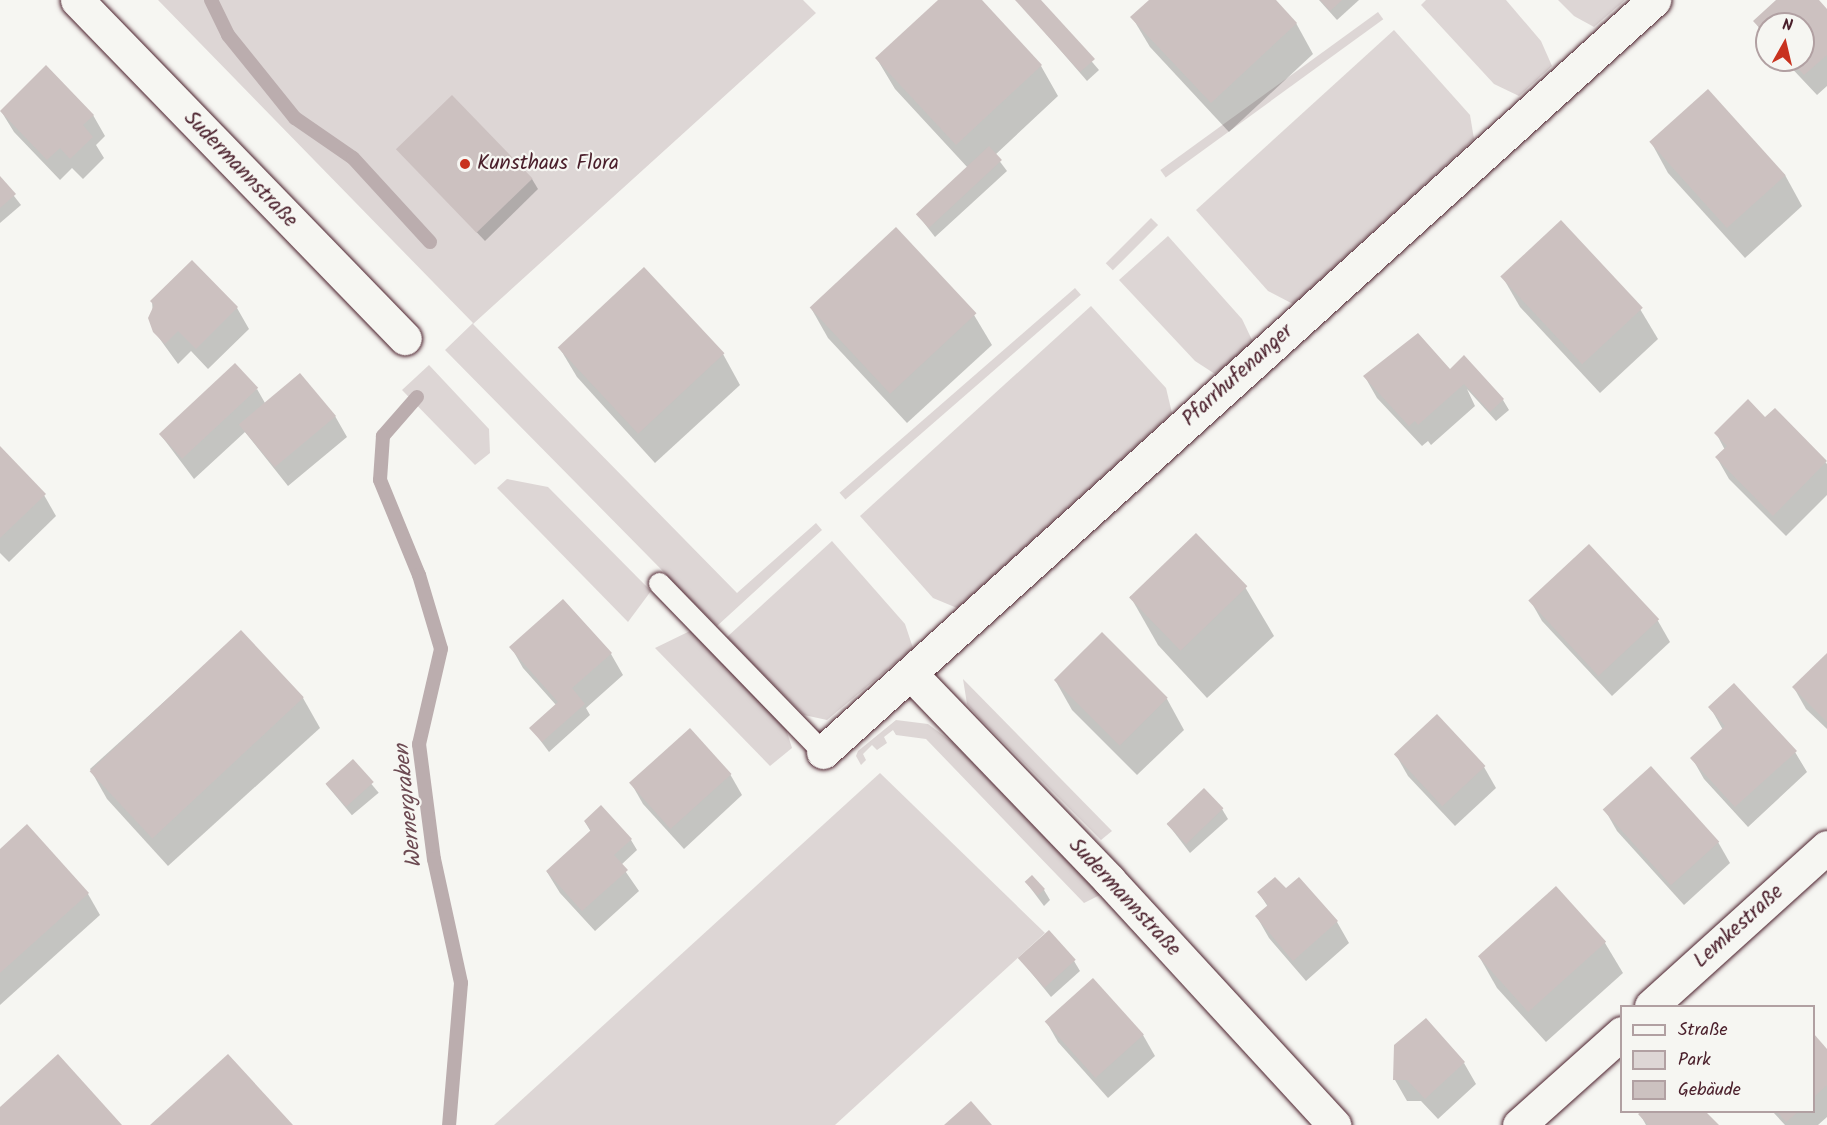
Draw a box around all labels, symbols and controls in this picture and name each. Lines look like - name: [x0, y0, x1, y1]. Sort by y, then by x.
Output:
- north arrow: [1755, 12, 1815, 72]
- text: N: [1781, 13, 1794, 39]
- street label: Sudermannstraße: [178, 106, 302, 234]
- place label: Kunsthaus Flora: [477, 151, 619, 177]
- marker: Kunsthaus Flora: [458, 157, 472, 171]
- street label: Pfarrhufenanger: [1177, 320, 1299, 432]
- water label: Wernergraben: [389, 743, 429, 869]
- street label: Sudermannstraße: [1063, 834, 1185, 962]
- street label: Lemkestraße: [1689, 880, 1789, 974]
- legend: [1620, 1005, 1815, 1113]
- text: Straße: [1678, 1016, 1728, 1045]
- text: Park: [1678, 1046, 1711, 1075]
- text: Gebäude: [1678, 1076, 1741, 1105]

